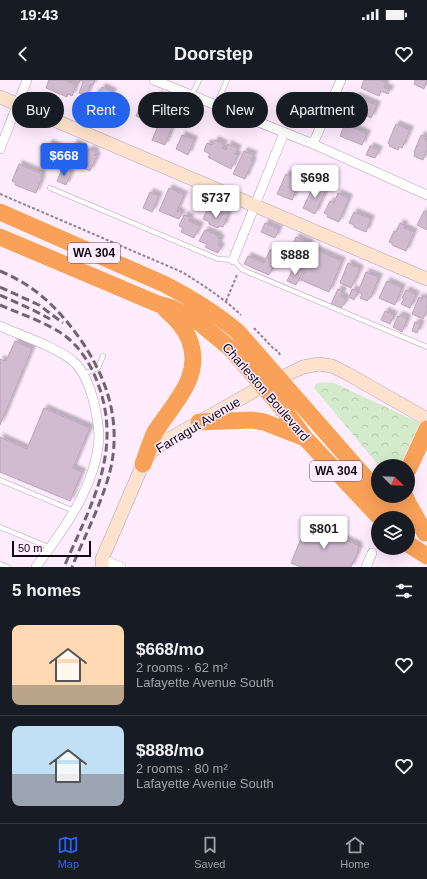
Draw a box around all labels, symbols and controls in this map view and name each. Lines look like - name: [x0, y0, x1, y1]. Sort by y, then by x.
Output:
- text: 19:43: [20, 6, 58, 23]
- icon: back: [12, 43, 34, 65]
- icon: heart: [393, 43, 415, 65]
- text: Doorstep: [174, 44, 253, 64]
- chip: Buy: [12, 92, 64, 128]
- chip: Rent: [72, 92, 130, 128]
- chip: Filters: [138, 92, 204, 128]
- chip: New: [212, 92, 268, 128]
- chip: Apartment: [276, 92, 368, 128]
- pin: $668: [40, 143, 88, 177]
- text: $668: [50, 148, 78, 163]
- pin: $698: [291, 165, 339, 199]
- text: $698: [301, 170, 329, 185]
- pin: $737: [192, 185, 240, 219]
- text: $737: [202, 190, 230, 205]
- pin: $888: [271, 242, 319, 276]
- road number: WA 304: [68, 243, 120, 263]
- text: $888: [281, 247, 309, 262]
- street label: Charleston Boulevard: [219, 340, 313, 444]
- street label: Farragut Avenue: [153, 394, 243, 456]
- north arrow: [371, 459, 415, 503]
- map controls: [371, 459, 415, 555]
- road number: WA 304: [310, 461, 362, 481]
- button: layers: [371, 511, 415, 555]
- pin: $801: [300, 516, 348, 550]
- text: $801: [310, 521, 338, 536]
- scale bar: [12, 539, 91, 558]
- text: 50 m: [18, 542, 42, 554]
- icon: filters: [393, 580, 415, 602]
- text: 5 homes: [12, 581, 81, 600]
- text: $668/mo: [136, 640, 204, 659]
- icon: home: [44, 641, 92, 689]
- icon: heart: [393, 654, 415, 676]
- text: 2 rooms · 62 m²: [136, 660, 228, 675]
- text: Lafayette Avenue South: [136, 675, 274, 690]
- text: $888/mo: [136, 741, 204, 760]
- icon: home: [44, 742, 92, 790]
- icon: heart: [393, 755, 415, 777]
- text: 2 rooms · 80 m²: [136, 761, 228, 776]
- text: Lafayette Avenue South: [136, 776, 274, 791]
- tab: Map: [57, 834, 79, 870]
- tab: Saved: [194, 834, 225, 870]
- tab: Home: [340, 834, 370, 870]

